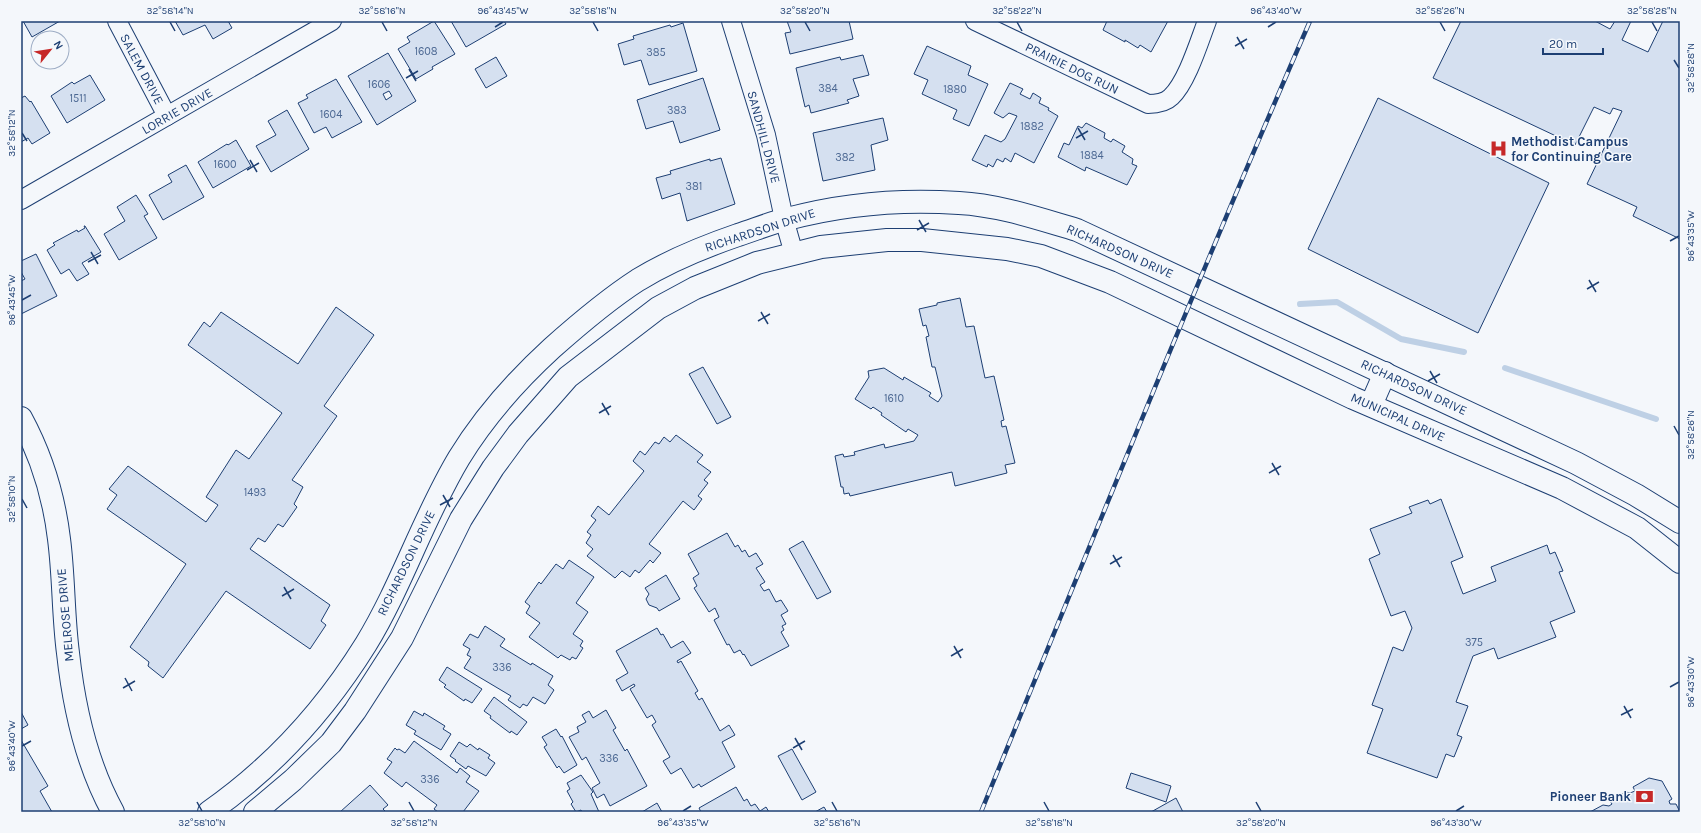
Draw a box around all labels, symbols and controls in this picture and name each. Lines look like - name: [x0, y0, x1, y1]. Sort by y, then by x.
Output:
- text: 32°58'14"N: [146, 5, 194, 17]
- text: 32°58'16"N: [358, 5, 406, 17]
- text: 96°43'45"W: [478, 5, 529, 17]
- text: 32°58'18"N: [569, 5, 617, 17]
- text: 32°58'20"N: [780, 5, 830, 17]
- text: 32°58'22"N: [992, 5, 1042, 17]
- text: 96°43'40"W: [1250, 5, 1302, 17]
- text: 32°58'26"N: [1415, 5, 1465, 17]
- text: 32°58'28"N: [1627, 5, 1677, 17]
- north arrow: [30, 30, 70, 70]
- scale bar: [1543, 30, 1603, 56]
- street label: SALEM DRIVE: [117, 31, 167, 107]
- text: 20 m: [1549, 37, 1577, 51]
- text: N: [51, 39, 66, 52]
- street label: PRAIRIE DOG RUN: [1023, 39, 1121, 97]
- text: 32°58'28"N: [1685, 43, 1697, 93]
- house number: 1608: [414, 45, 438, 58]
- house number: 385: [646, 46, 666, 59]
- house number: 1606: [368, 78, 390, 91]
- house number: 384: [818, 82, 838, 95]
- house number: 1880: [943, 83, 967, 96]
- street label: LORRIE DRIVE: [139, 85, 215, 137]
- street label: SANDHILL DRIVE: [744, 89, 784, 185]
- house number: 1511: [69, 92, 87, 105]
- house number: 383: [667, 104, 687, 117]
- house number: 1604: [320, 108, 342, 121]
- text: 32°58'12"N: [6, 109, 18, 157]
- house number: 1882: [1020, 120, 1044, 133]
- place label: Methodist Campus for Continuing Care: [1511, 134, 1632, 164]
- hospital icon: Methodist Campus for Continuing Care: [1488, 138, 1508, 158]
- house number: 1884: [1080, 149, 1104, 162]
- house number: 382: [835, 151, 855, 164]
- house number: 1600: [214, 158, 237, 171]
- house number: 381: [686, 180, 702, 193]
- street label: RICHARDSON DRIVE: [703, 205, 817, 255]
- text: 96°43'35"W: [1685, 210, 1697, 262]
- street label: RICHARDSON DRIVE: [1064, 221, 1176, 281]
- text: 96°43'45"W: [6, 274, 18, 326]
- street label: RICHARDSON DRIVE: [1359, 356, 1469, 418]
- street label: MUNICIPAL DRIVE: [1348, 389, 1448, 445]
- house number: 1610: [884, 392, 904, 405]
- text: 32°58'26"N: [1685, 410, 1697, 460]
- text: 32°58'10"N: [6, 475, 18, 523]
- house number: 1493: [244, 486, 266, 499]
- street label: RICHARDSON DRIVE: [374, 508, 438, 618]
- street label: MELROSE DRIVE: [53, 568, 77, 662]
- house number: 375: [1465, 636, 1483, 649]
- text: 96°43'30"W: [1685, 656, 1697, 708]
- house number: 336: [492, 661, 512, 674]
- text: 96°43'40"W: [6, 720, 18, 772]
- house number: 336: [599, 752, 619, 765]
- house number: 336: [420, 773, 440, 786]
- bank icon: Pioneer Bank: [1634, 786, 1654, 806]
- place label: Pioneer Bank: [1550, 789, 1631, 804]
- text: 32°58'10"N: [178, 817, 226, 829]
- text: 32°58'12"N: [390, 817, 438, 829]
- text: 96°43'35"W: [657, 817, 709, 829]
- text: 32°58'16"N: [813, 817, 861, 829]
- text: 32°58'18"N: [1025, 817, 1073, 829]
- text: 32°58'20"N: [1236, 817, 1286, 829]
- text: 96°43'30"W: [1430, 817, 1482, 829]

